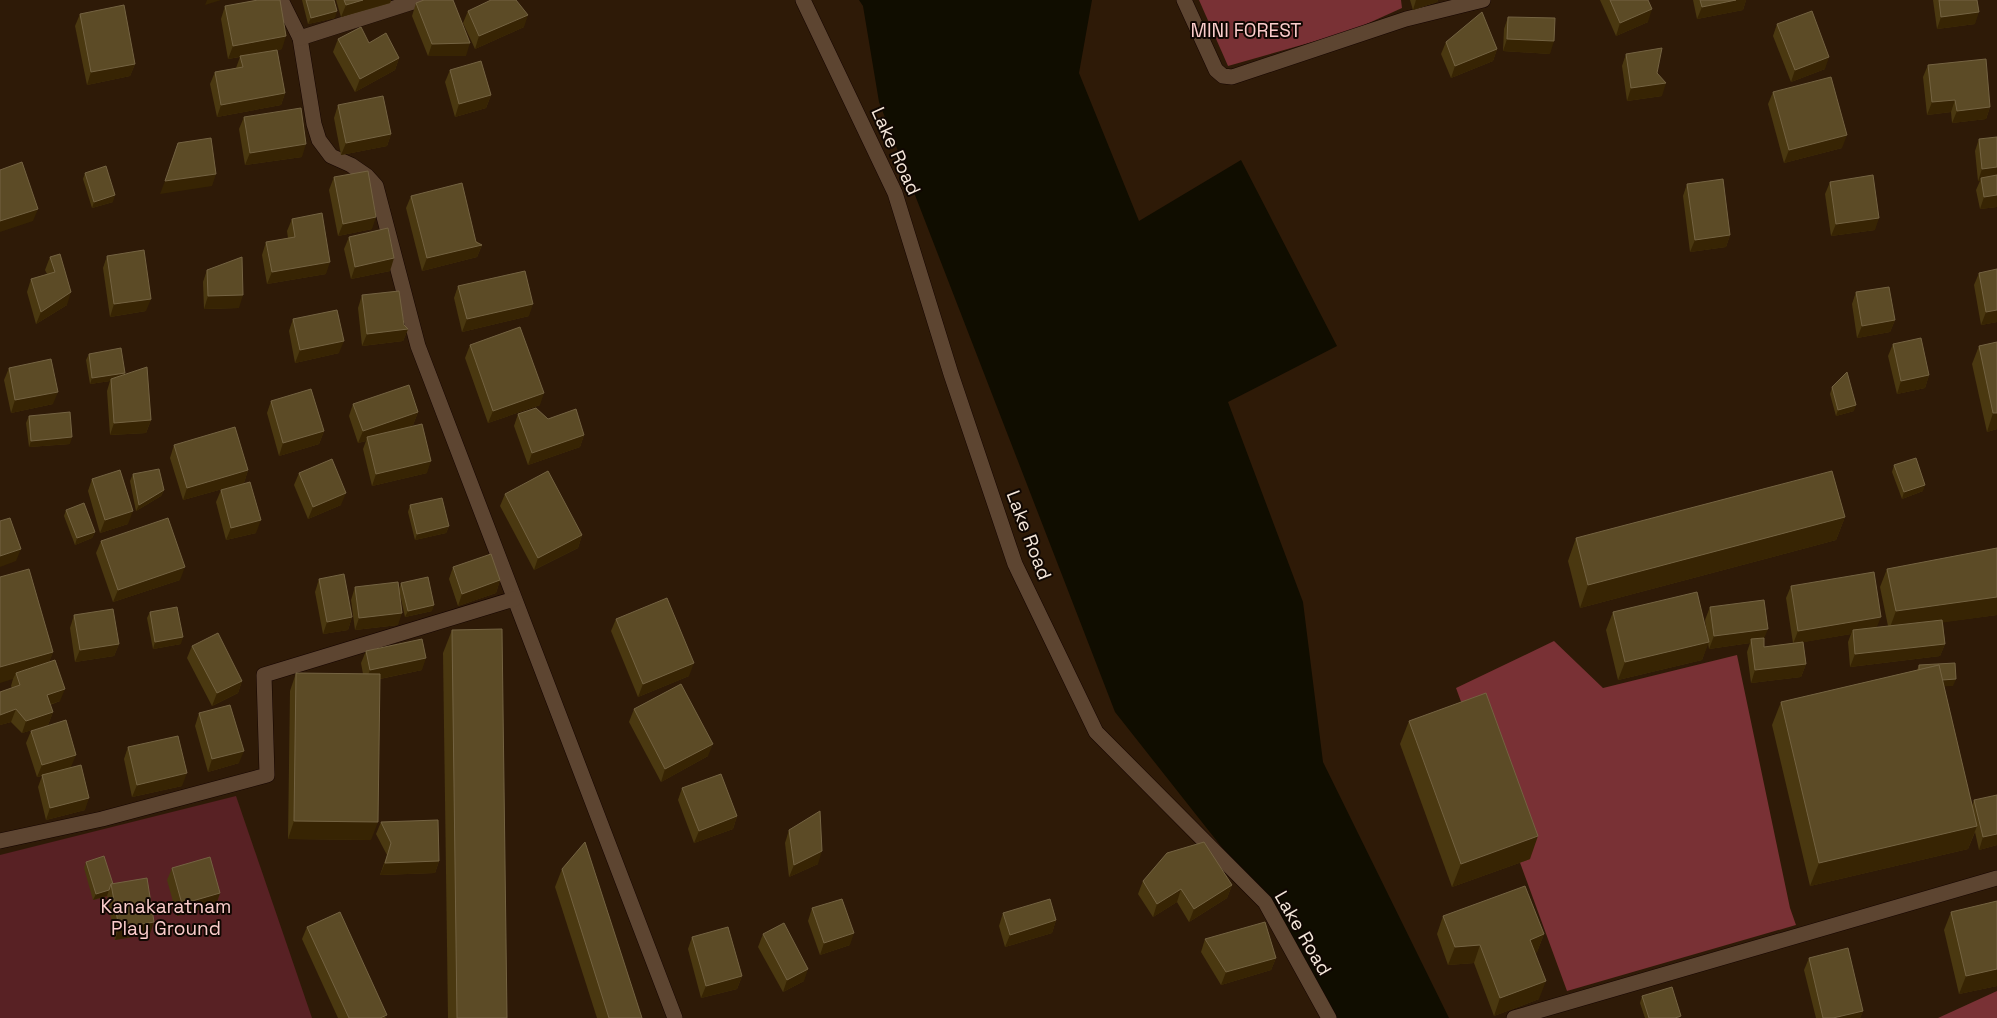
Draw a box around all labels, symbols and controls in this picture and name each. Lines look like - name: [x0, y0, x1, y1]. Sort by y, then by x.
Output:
- park label: MINI FOREST: [1191, 18, 1301, 43]
- street label: Lake Road: [866, 103, 926, 199]
- street label: Lake Road: [1001, 487, 1057, 583]
- street label: Lake Road: [1269, 886, 1337, 980]
- park label: Kanakaratnam Play Ground: [101, 894, 231, 941]

